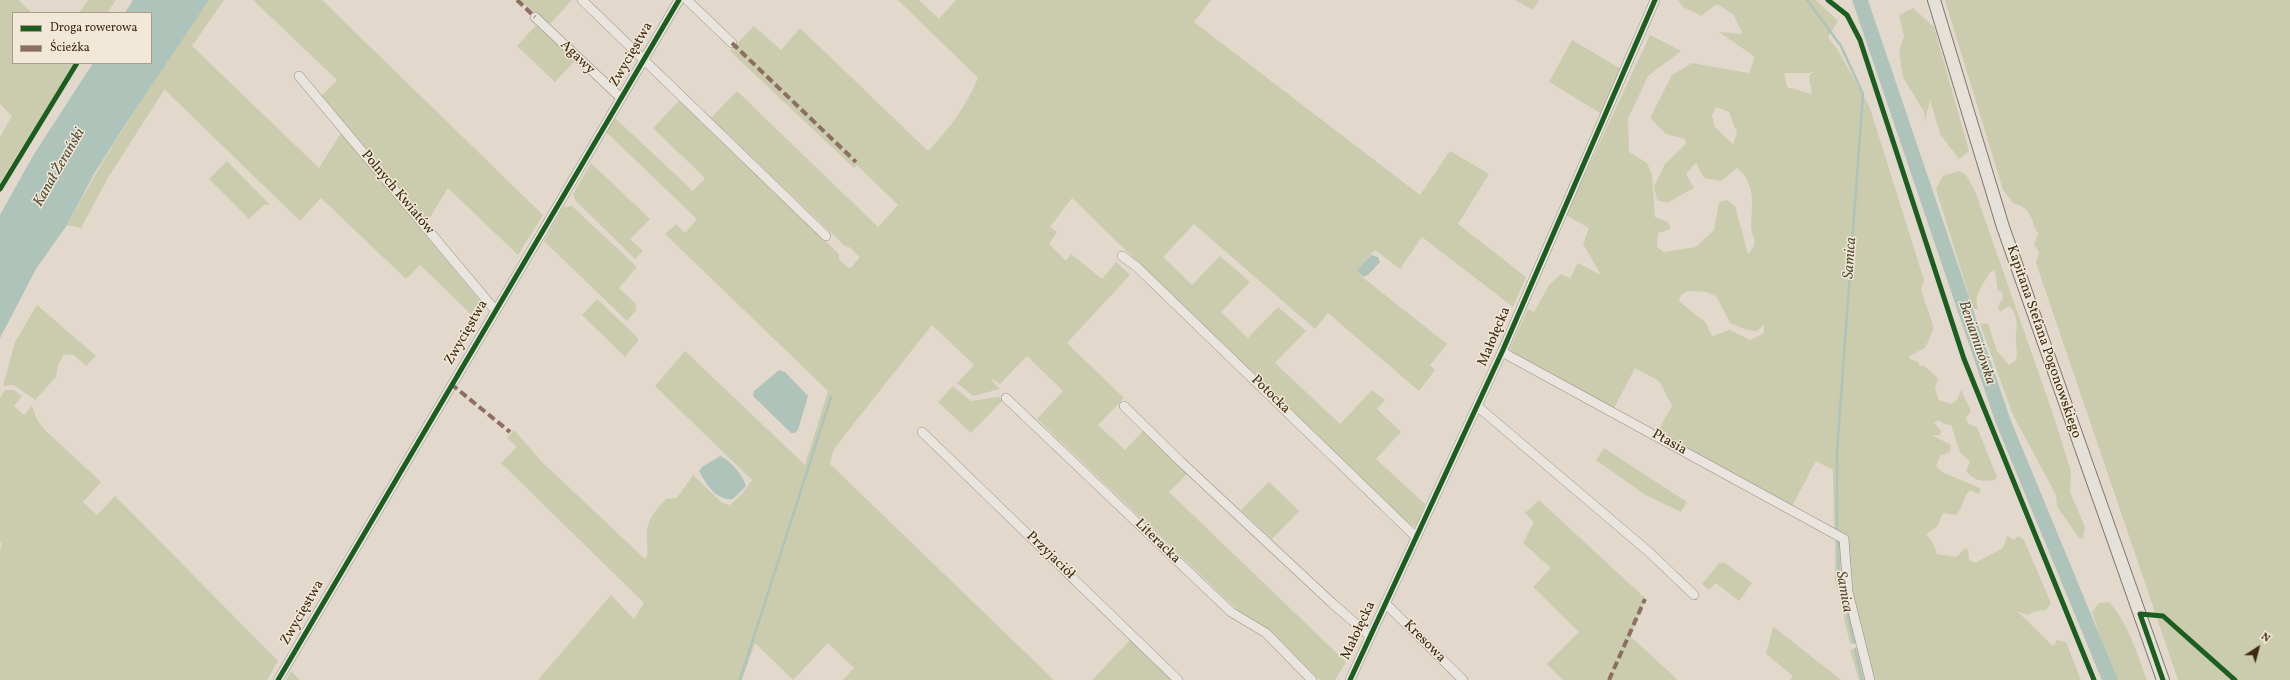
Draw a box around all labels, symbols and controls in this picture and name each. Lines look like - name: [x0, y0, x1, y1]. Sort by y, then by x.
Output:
- legend: [12, 12, 152, 64]
- text: Droga rowerowa: [50, 20, 137, 36]
- street label: Zwycięstwa: [607, 20, 657, 90]
- street label: Agawy: [556, 37, 598, 79]
- text: Ścieżka: [50, 40, 90, 56]
- water label: Kanał Żerański: [30, 126, 90, 210]
- street label: Polnych Kwiatów: [357, 147, 437, 239]
- water label: Samica: [1841, 237, 1861, 279]
- street label: Kapitana Stefana Pogonowskiego: [2002, 243, 2084, 441]
- street label: Zwycięstwa: [442, 298, 492, 368]
- water label: Beniaminówka: [1953, 299, 1999, 387]
- street label: Małołęcka: [1475, 305, 1515, 369]
- street label: Potocka: [1247, 372, 1293, 418]
- street label: Ptasia: [1649, 427, 1689, 459]
- street label: Literacka: [1131, 516, 1183, 568]
- street label: Przyjaciół: [1022, 529, 1078, 583]
- water label: Samica: [1831, 570, 1855, 614]
- street label: Zwycięstwa: [278, 578, 328, 648]
- street label: Małołęcka: [1338, 599, 1380, 663]
- street label: Kresowa: [1399, 617, 1449, 667]
- north arrow: [2238, 628, 2278, 668]
- text: N: [2258, 629, 2273, 646]

